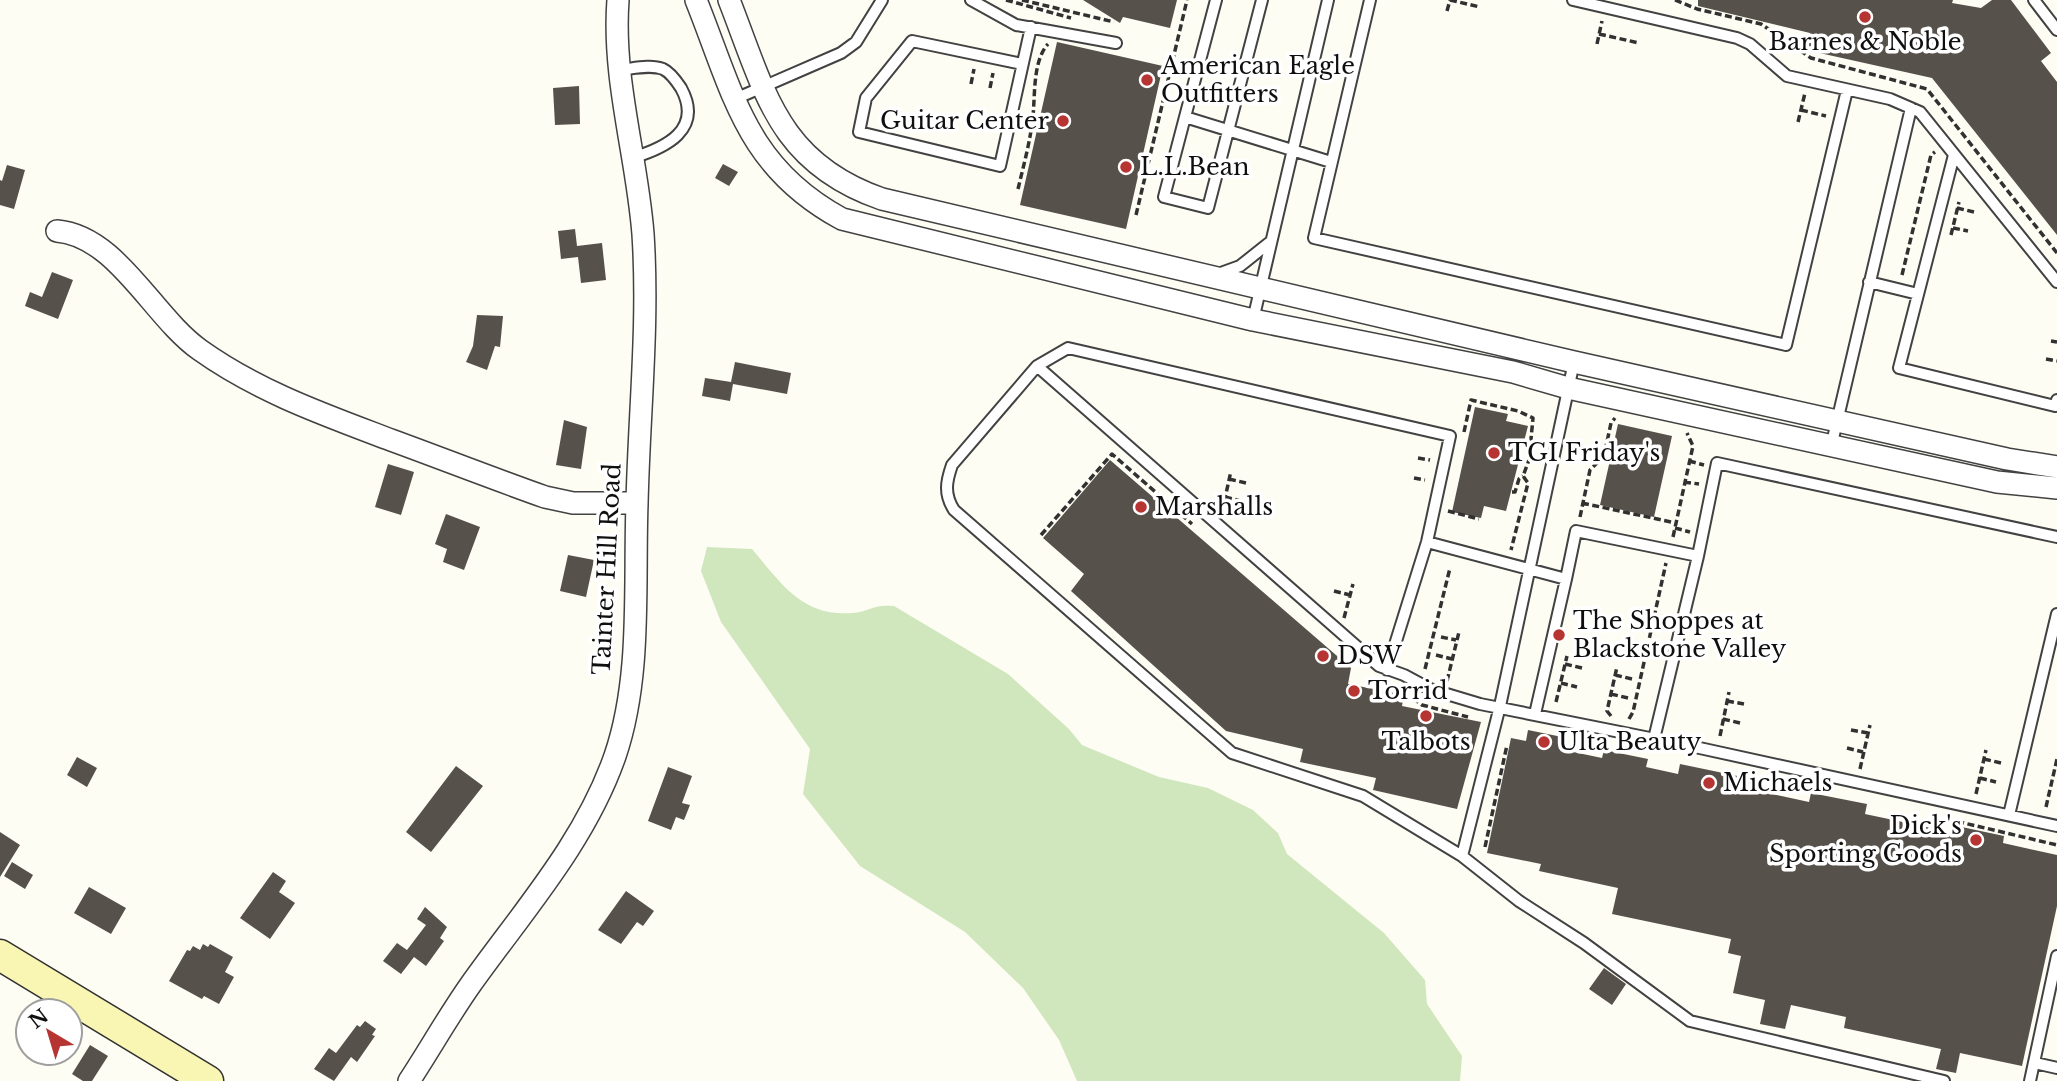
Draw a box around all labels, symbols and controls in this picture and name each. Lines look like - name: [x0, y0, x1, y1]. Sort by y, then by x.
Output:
- marker: Barnes & Noble: [1857, 9, 1873, 25]
- place label: Barnes & Noble: [1768, 27, 1962, 56]
- place label: American Eagle Outfitters: [1160, 51, 1355, 108]
- marker: American Eagle Outfitters: [1139, 72, 1155, 88]
- place label: Guitar Center: [880, 106, 1050, 135]
- marker: Guitar Center: [1055, 113, 1071, 129]
- place label: L.L.Bean: [1140, 152, 1250, 181]
- marker: L.L.Bean: [1118, 159, 1134, 175]
- place label: TGI Friday's: [1508, 438, 1660, 467]
- marker: TGI Friday's: [1486, 445, 1502, 461]
- street label: Tainter Hill Road: [586, 462, 627, 676]
- place label: Marshalls: [1155, 492, 1273, 521]
- marker: Marshalls: [1133, 499, 1149, 515]
- place label: The Shoppes at Blackstone Valley: [1573, 606, 1787, 663]
- marker: The Shoppes at Blackstone Valley: [1551, 627, 1567, 643]
- place label: DSW: [1337, 641, 1403, 670]
- marker: DSW: [1315, 648, 1331, 664]
- place label: Torrid: [1368, 676, 1448, 705]
- marker: Torrid: [1346, 683, 1362, 699]
- marker: Talbots: [1418, 708, 1434, 724]
- place label: Talbots: [1381, 727, 1471, 756]
- place label: Ulta Beauty: [1558, 727, 1702, 756]
- marker: Ulta Beauty: [1536, 734, 1552, 750]
- place label: Michaels: [1723, 768, 1832, 797]
- marker: Michaels: [1701, 775, 1717, 791]
- place label: Dick's Sporting Goods: [1769, 811, 1962, 868]
- marker: Dick's Sporting Goods: [1968, 832, 1984, 848]
- north arrow: [14, 997, 84, 1067]
- text: N: [25, 1004, 53, 1034]

